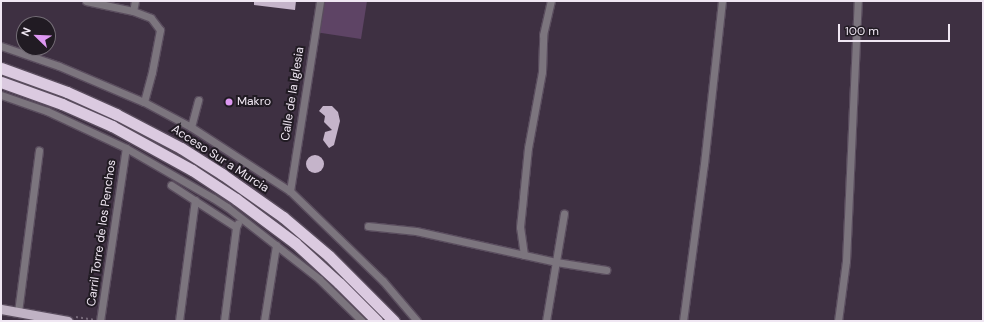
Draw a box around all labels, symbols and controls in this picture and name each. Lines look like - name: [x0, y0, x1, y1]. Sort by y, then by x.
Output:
- north arrow: [16, 16, 56, 56]
- scale bar: [840, 16, 952, 42]
- text: 100 m: [845, 23, 879, 39]
- text: N: [18, 25, 34, 38]
- street label: Calle de la Iglesia: [278, 46, 308, 142]
- place label: Makro: [237, 95, 271, 109]
- marker: Makro: [224, 97, 234, 107]
- street label: Acceso Sur a Murcia: [169, 122, 271, 196]
- street label: Carril Torre de los Penchos: [85, 159, 119, 307]

